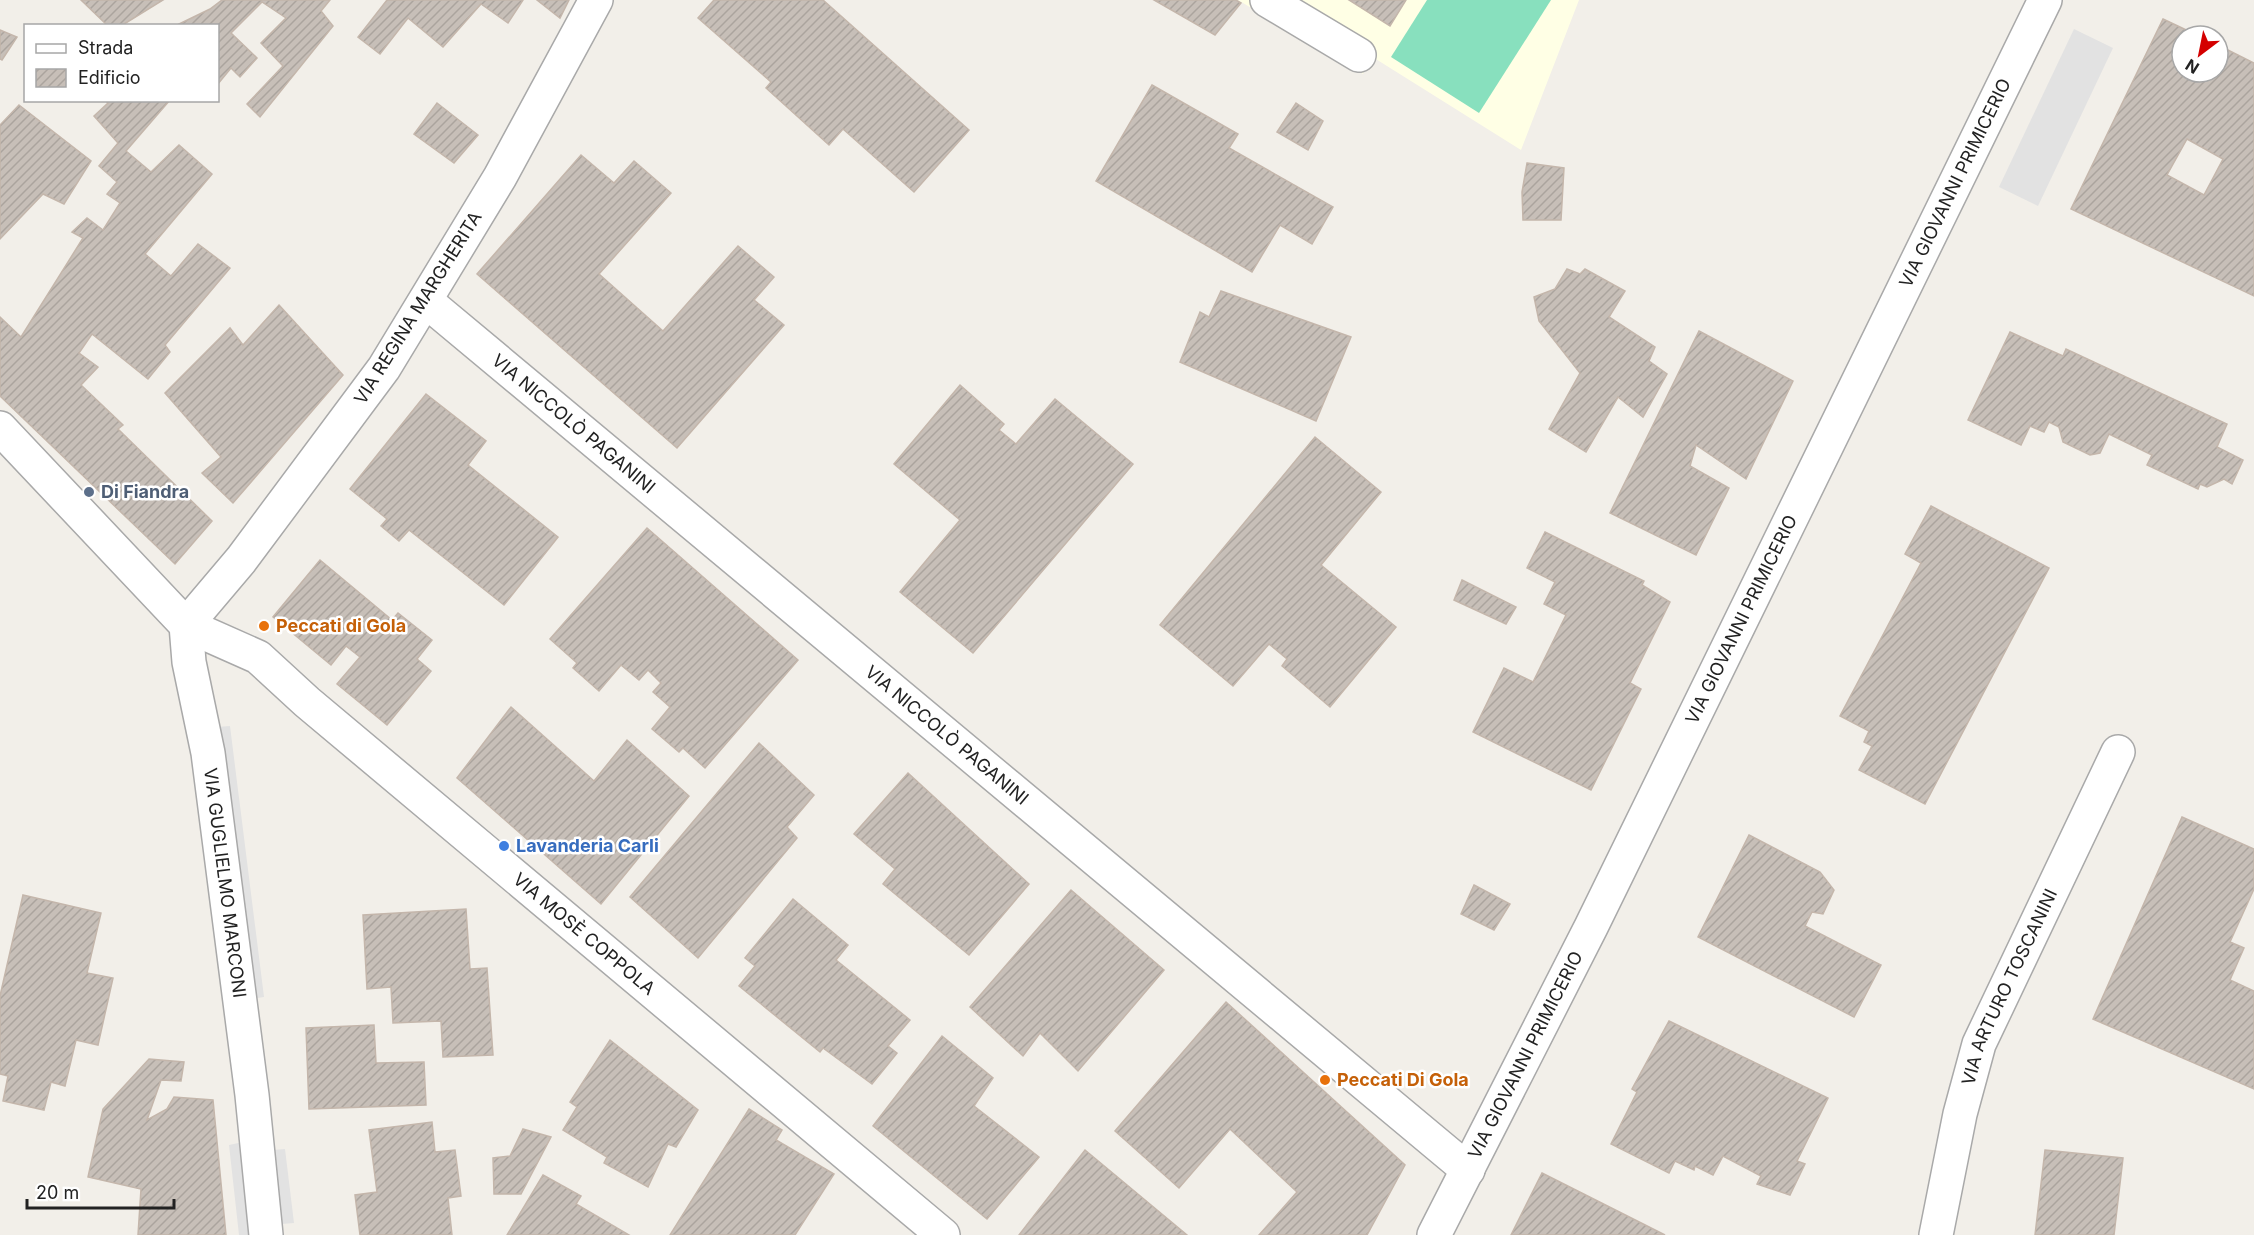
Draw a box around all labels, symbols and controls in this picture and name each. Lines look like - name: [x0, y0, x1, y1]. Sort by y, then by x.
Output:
- legend: [24, 24, 219, 102]
- north arrow: [2170, 24, 2230, 84]
- text: Strada: [78, 37, 133, 58]
- text: N: [2182, 55, 2203, 78]
- text: Edificio: [78, 67, 141, 88]
- street label: VIA GIOVANNI PRIMICERIO: [1895, 75, 2015, 291]
- street label: VIA REGINA MARGHERITA: [350, 208, 486, 408]
- street label: VIA NICCOLÒ PAGANINI: [488, 350, 660, 498]
- place label: Di Fiandra: [101, 481, 189, 502]
- marker: Di Fiandra: [82, 485, 96, 499]
- street label: VIA GIOVANNI PRIMICERIO: [1681, 511, 1801, 727]
- place label: Peccati di Gola: [276, 615, 406, 636]
- marker: Peccati di Gola: [257, 619, 271, 633]
- street label: VIA NICCOLÒ PAGANINI: [861, 661, 1033, 809]
- street label: VIA GUGLIELMO MARCONI: [200, 767, 250, 999]
- place label: Lavanderia Carli: [516, 835, 659, 856]
- marker: Lavanderia Carli: [497, 839, 511, 853]
- street label: VIA MOSÈ COPPOLA: [509, 868, 659, 999]
- street label: VIA ARTURO TOSCANINI: [1957, 885, 2061, 1087]
- street label: VIA GIOVANNI PRIMICERIO: [1464, 948, 1587, 1162]
- place label: Peccati Di Gola: [1337, 1069, 1469, 1090]
- marker: Peccati Di Gola: [1318, 1073, 1332, 1087]
- scale bar: [27, 1172, 174, 1210]
- text: 20 m: [36, 1182, 79, 1203]

